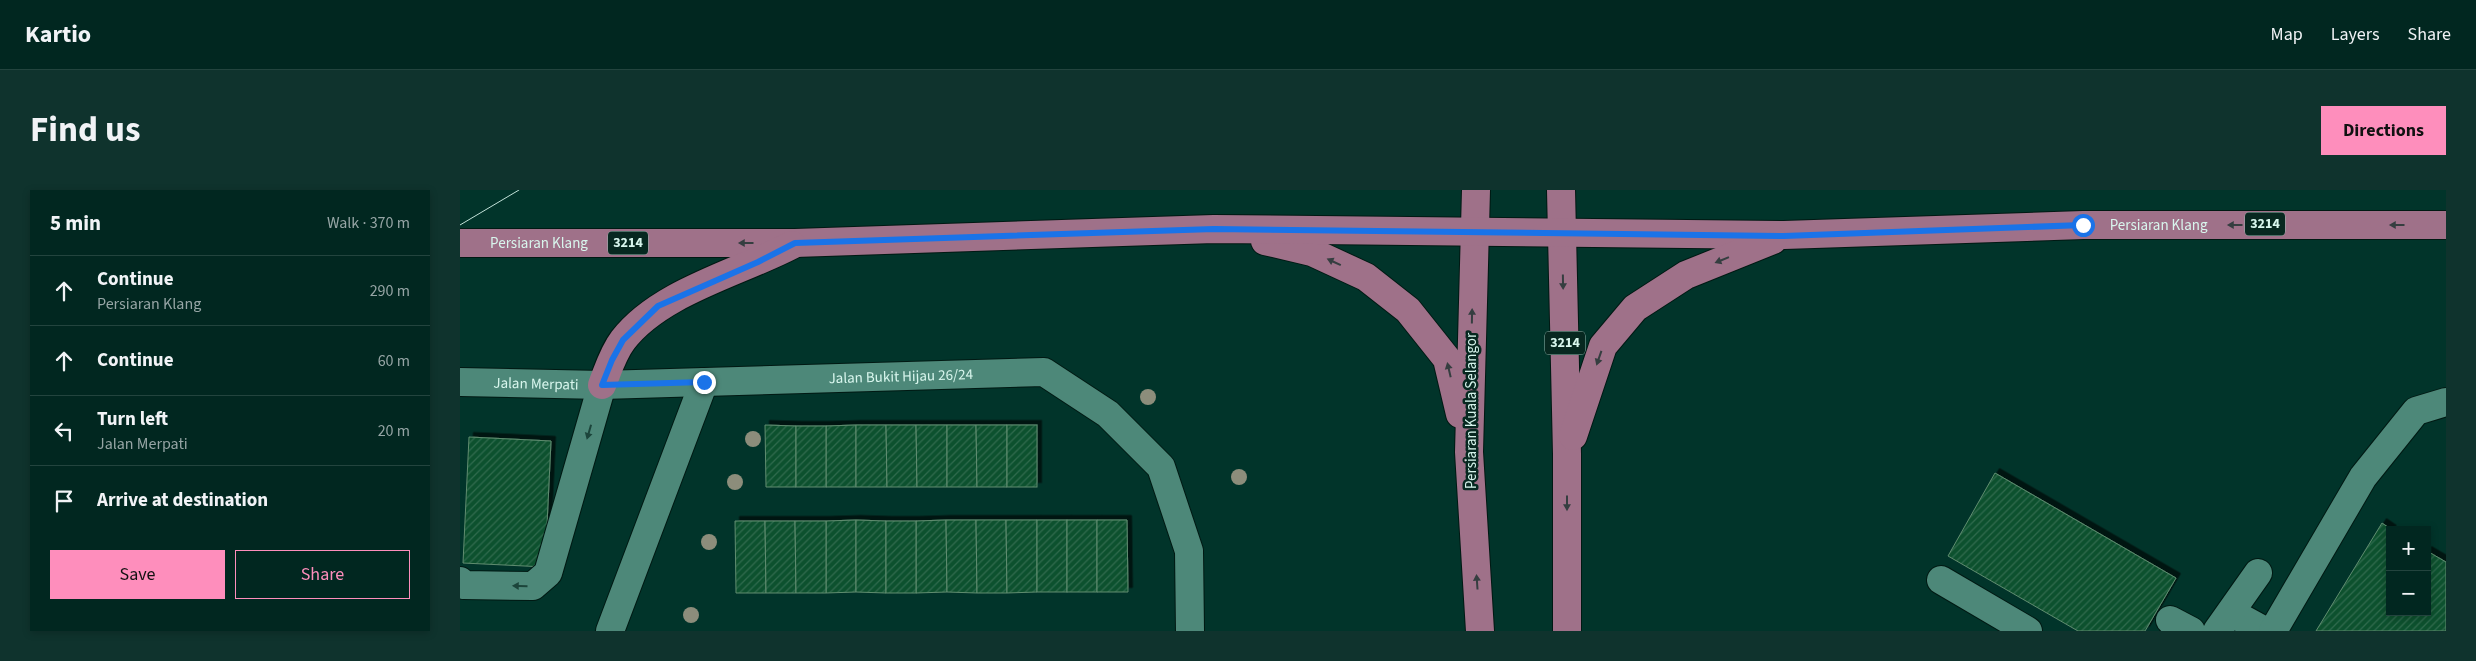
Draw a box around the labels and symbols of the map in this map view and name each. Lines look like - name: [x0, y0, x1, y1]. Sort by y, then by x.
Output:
- road number: 3214: [2245, 212, 2285, 236]
- route start: [2072, 214, 2095, 237]
- street label: Persiaran Klang: [2110, 215, 2208, 236]
- one-way arrow: [2227, 221, 2243, 229]
- one-way arrow: [2389, 221, 2405, 229]
- road number: 3214: [608, 232, 648, 254]
- street label: Persiaran Klang: [490, 233, 588, 254]
- one-way arrow: [738, 239, 754, 247]
- one-way arrow: [1715, 257, 1730, 265]
- one-way arrow: [1327, 258, 1341, 266]
- one-way arrow: [1560, 274, 1568, 290]
- one-way arrow: [1468, 307, 1476, 323]
- street label: Persiaran Kuala Selangor: [1461, 332, 1482, 489]
- road number: 3214: [1545, 332, 1585, 354]
- one-way arrow: [1595, 351, 1602, 366]
- one-way arrow: [1445, 363, 1453, 378]
- street label: Jalan Bukit Hijau 26/24: [828, 364, 974, 389]
- route end: [693, 371, 716, 394]
- street label: Jalan Merpati: [493, 372, 579, 395]
- one-way arrow: [584, 425, 592, 440]
- one-way arrow: [1563, 495, 1571, 511]
- one-way arrow: [1472, 574, 1480, 590]
- one-way arrow: [512, 582, 528, 590]

